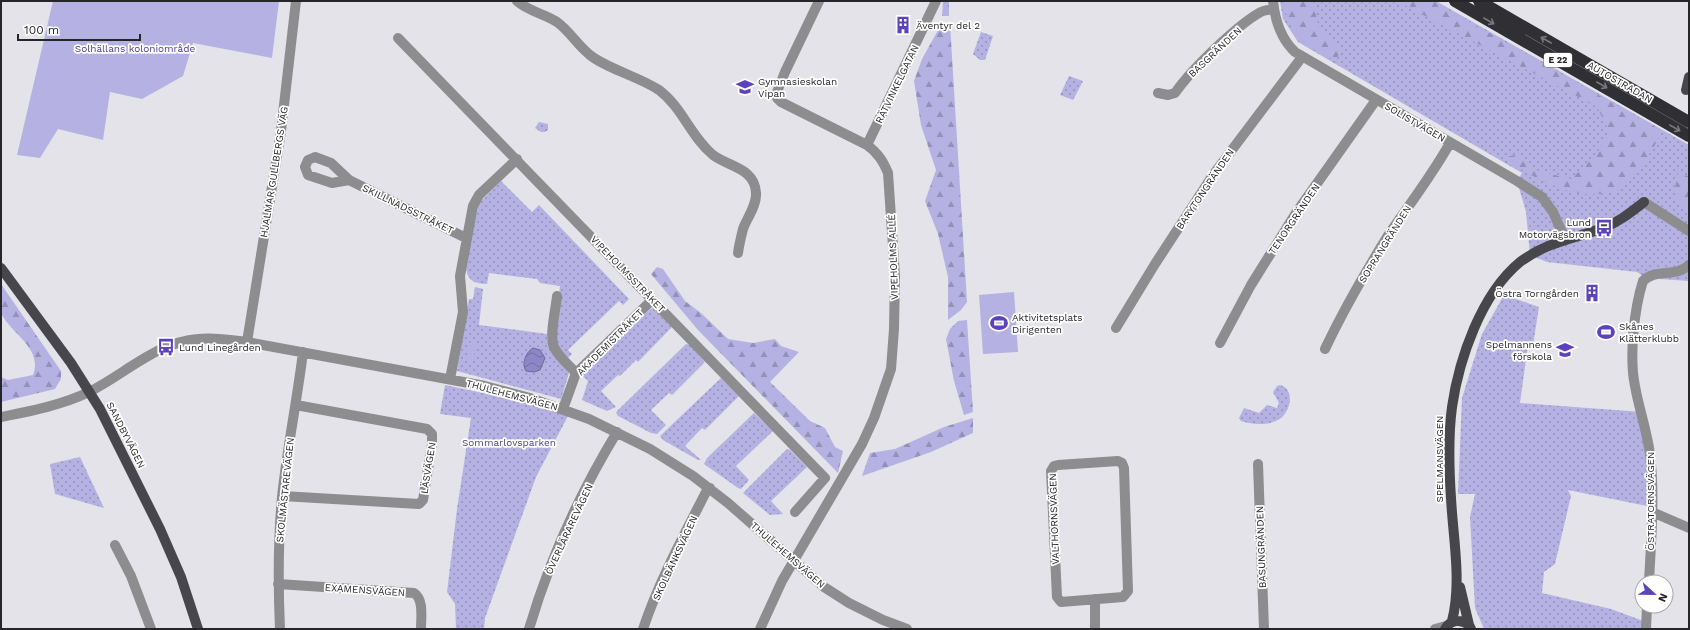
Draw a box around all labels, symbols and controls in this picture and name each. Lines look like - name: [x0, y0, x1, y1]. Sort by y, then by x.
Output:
- building icon: Äventyr del 2: [893, 15, 913, 35]
- scale bar: [18, 16, 140, 42]
- one-way arrow: [1483, 17, 1495, 25]
- place label: Äventyr del 2: [916, 20, 980, 31]
- text: 100 m: [24, 23, 59, 37]
- street label: BASGRÄNDEN: [1186, 25, 1244, 79]
- one-way arrow: [1540, 35, 1552, 43]
- park label: Solhällans koloniområde: [75, 43, 195, 54]
- street label: RÄTVINKELGATAN: [873, 43, 921, 125]
- road number: E 22: [1544, 53, 1572, 67]
- street label: AUTOSTRADAN: [1586, 59, 1654, 105]
- place label: Gymnasieskolan Vipan: [758, 76, 837, 99]
- school or university icon: Gymnasieskolan Vipan: [735, 77, 755, 97]
- one-way arrow: [1596, 82, 1608, 90]
- street label: SOLISTVÄGEN: [1383, 100, 1447, 144]
- street label: HJALMAR GULLBERGS VÄG: [258, 106, 290, 238]
- one-way arrow: [1669, 124, 1681, 132]
- street label: BARYTONGRÄNDEN: [1174, 147, 1236, 231]
- street label: SKILLNADSSTRÅKET: [361, 182, 455, 236]
- street label: TENORGRÄNDEN: [1266, 182, 1322, 256]
- street label: SOPRANGRÄNDEN: [1357, 203, 1413, 285]
- street label: VIPEHOLMS ALLÉ: [886, 214, 900, 300]
- place label: Lund Motorvägsbron: [1519, 217, 1591, 240]
- bus stop icon: Lund Motorvägsbron: [1594, 218, 1614, 238]
- street label: VIPEHOLMSSTRÅKET: [589, 233, 667, 315]
- building icon: Östra Torngården: [1582, 283, 1602, 303]
- place label: Östra Torngården: [1495, 288, 1579, 299]
- street label: AKADEMISTRÅKET: [575, 307, 645, 377]
- place label: Aktivitetsplats Dirigenten: [1012, 312, 1083, 335]
- sports icon: Aktivitetsplats Dirigenten: [989, 313, 1009, 333]
- place label: Skånes Klätterklubb: [1619, 321, 1679, 344]
- sports icon: Skånes Klätterklubb: [1596, 322, 1616, 342]
- bus stop icon: Lund Linegården: [156, 337, 176, 357]
- place label: Spelmannens förskola: [1486, 339, 1552, 362]
- school or university icon: Spelmannens förskola: [1555, 340, 1575, 360]
- place label: Lund Linegården: [179, 342, 261, 353]
- street label: THULEHEMSVÄGEN: [465, 377, 559, 413]
- street label: SANDBYVÄGEN: [105, 400, 147, 470]
- street label: SPELMANSVÄGEN: [1434, 416, 1445, 502]
- street label: SKOLMÄSTAREVÄGEN: [274, 437, 296, 543]
- park label: Sommarlovsparken: [462, 437, 556, 448]
- street label: LÄSVÄGEN: [418, 441, 438, 495]
- street label: ÖSTRATORNSVÄGEN: [1645, 452, 1656, 550]
- street label: VALTHORNSVÄGEN: [1047, 473, 1061, 565]
- street label: ÖVERLÄRAREVÄGEN: [543, 482, 595, 576]
- street label: BASUNGRÄNDEN: [1254, 506, 1268, 588]
- street label: SKOLBÄNKSVÄGEN: [650, 514, 700, 602]
- street label: THULEHEMSVÄGEN: [749, 520, 827, 590]
- north arrow: [1634, 574, 1674, 614]
- street label: EXAMENSVÄGEN: [324, 582, 406, 598]
- text: N: [1655, 591, 1670, 604]

